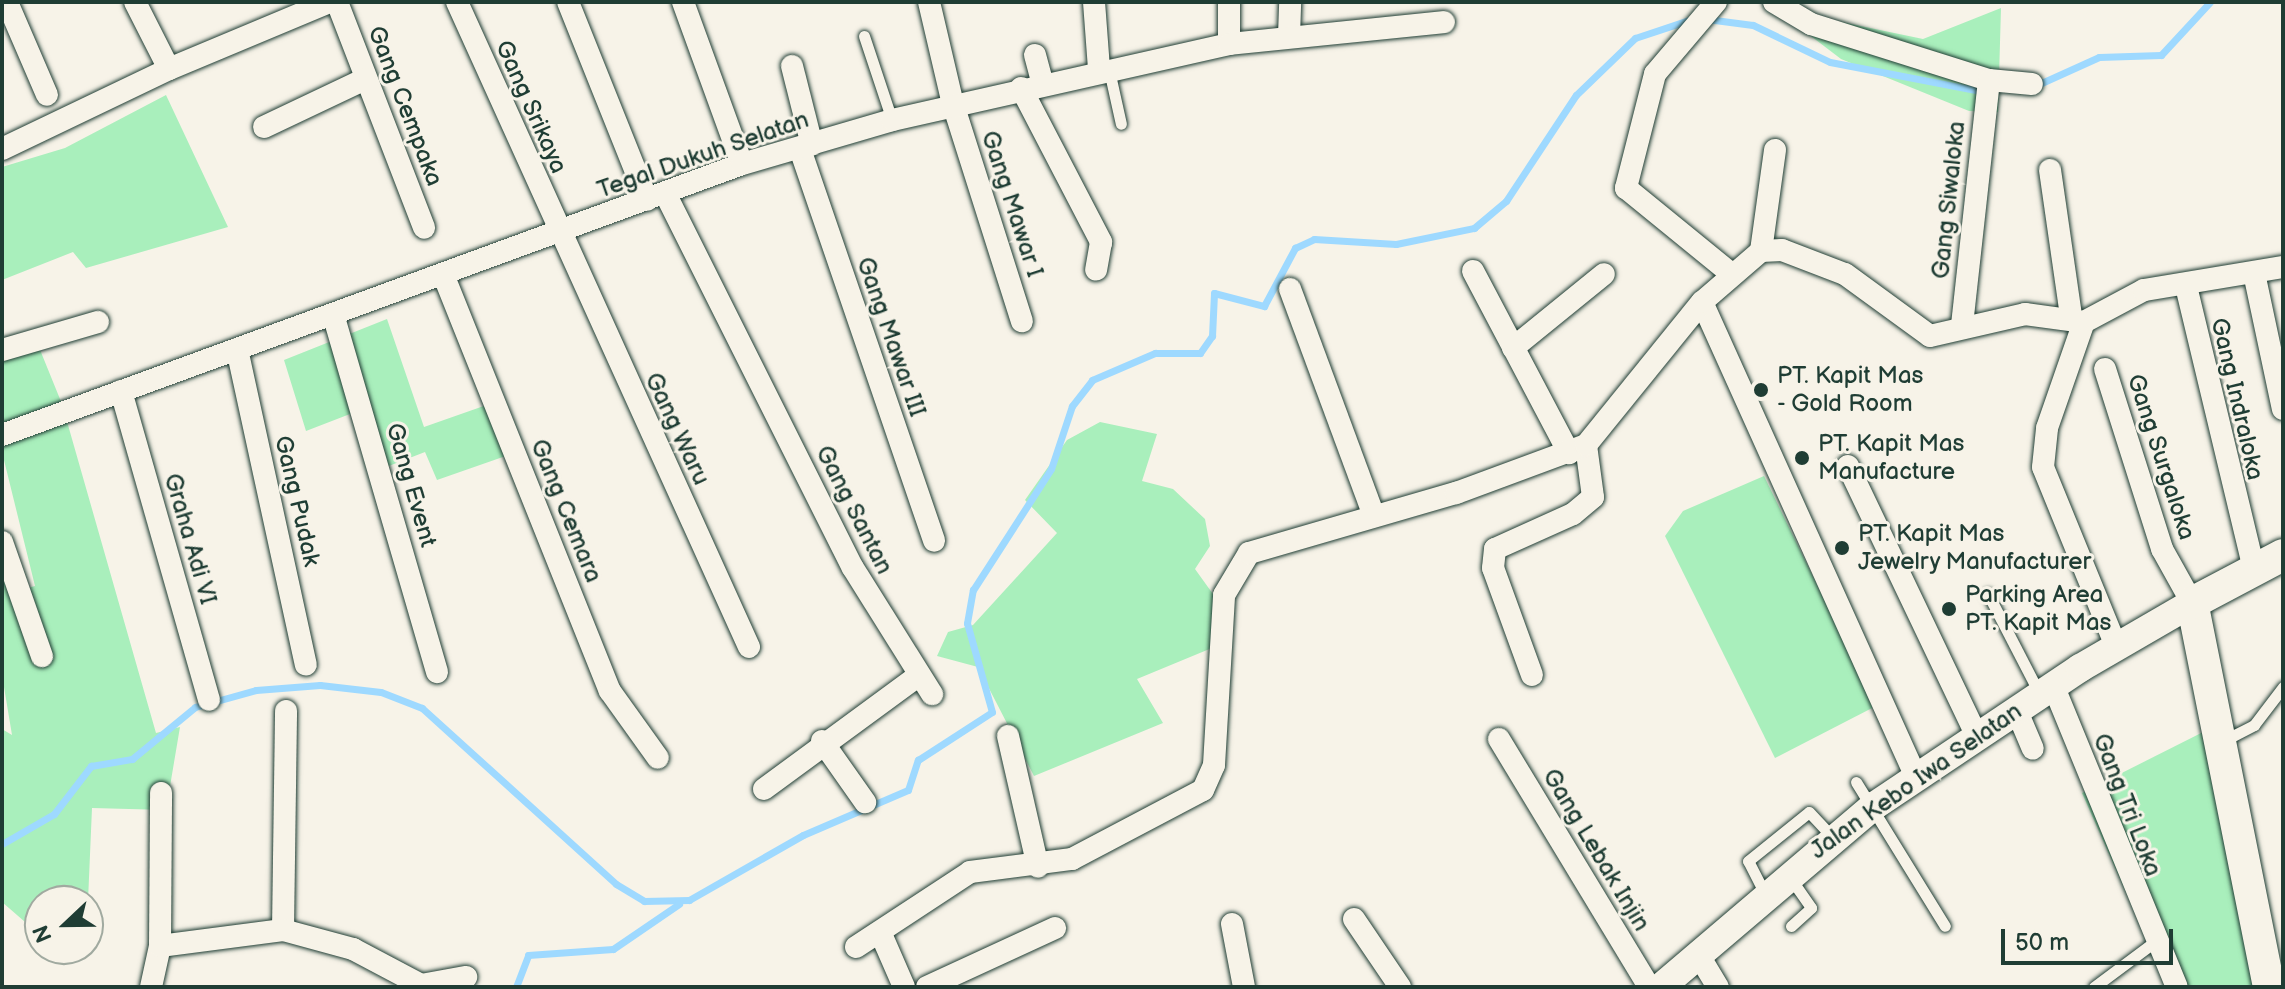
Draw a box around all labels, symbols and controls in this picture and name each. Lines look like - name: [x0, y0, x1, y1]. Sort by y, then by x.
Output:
- street label: Gang Cempaka: [361, 22, 449, 190]
- street label: Gang Srikaya: [489, 36, 573, 178]
- street label: Tegal Dukuh Selatan: [593, 105, 813, 205]
- street label: Gang Siwaloka: [1926, 120, 1972, 280]
- street label: Gang Mawar I: [975, 127, 1049, 281]
- street label: Gang Mawar III: [850, 253, 932, 421]
- street label: Gang Indraloka: [2204, 315, 2270, 483]
- place label: PT. Kapit Mas - Gold Room: [1777, 362, 1923, 418]
- street label: Gang Waru: [638, 368, 716, 490]
- street label: Gang Surgaloka: [2121, 370, 2201, 544]
- marker: PT. Kapit Mas - Gold Room: [1752, 381, 1770, 399]
- street label: Gang Event: [380, 420, 442, 550]
- place label: PT. Kapit Mas Manufacture: [1818, 430, 1964, 486]
- street label: Gang Pudak: [268, 433, 326, 569]
- street label: Gang Cemara: [524, 435, 608, 587]
- street label: Gang Santan: [809, 441, 899, 579]
- marker: PT. Kapit Mas Manufacture: [1793, 449, 1811, 467]
- street label: Graha Adi VI: [157, 470, 223, 608]
- place label: PT. Kapit Mas Jewelry Manufacturer: [1858, 520, 2093, 576]
- marker: PT. Kapit Mas Jewelry Manufacturer: [1833, 539, 1851, 557]
- place label: Parking Area PT. Kapit Mas: [1965, 581, 2111, 637]
- marker: Parking Area PT. Kapit Mas: [1940, 600, 1958, 618]
- street label: Jalan Kebo Iwa Selatan: [1804, 697, 2028, 865]
- street label: Gang Tri Loka: [2086, 729, 2168, 881]
- street label: Gang Lebak Injin: [1536, 764, 1656, 936]
- north arrow: [24, 885, 104, 965]
- scale bar: [2005, 913, 2177, 963]
- text: N: [28, 921, 59, 946]
- text: 50 m: [2015, 928, 2069, 957]

